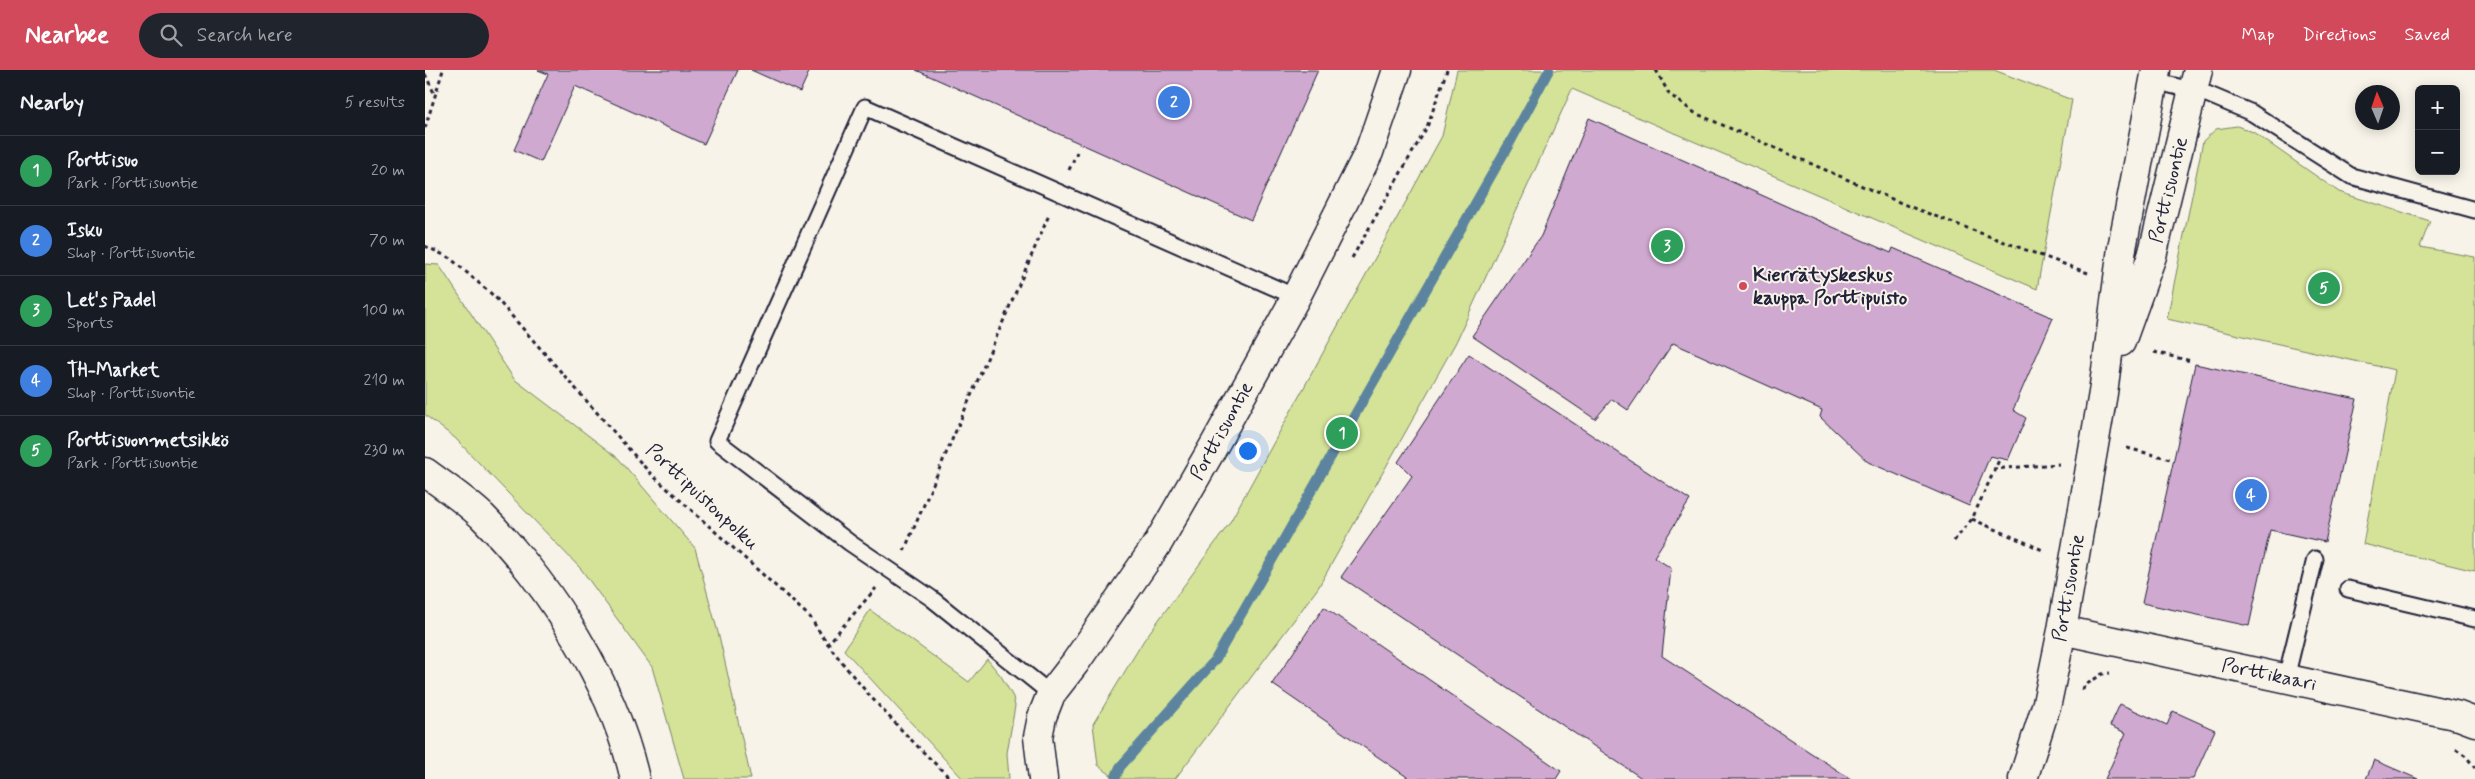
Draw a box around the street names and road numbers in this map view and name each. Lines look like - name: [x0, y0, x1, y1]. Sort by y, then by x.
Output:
- street label: Porttisuontie: [2143, 134, 2195, 246]
- street label: Porttisuontie: [1184, 377, 1260, 485]
- street label: Porttipuistonpolku: [640, 438, 764, 556]
- street label: Porttisuontie: [2046, 532, 2092, 644]
- street label: Porttikaari: [2219, 652, 2319, 698]

